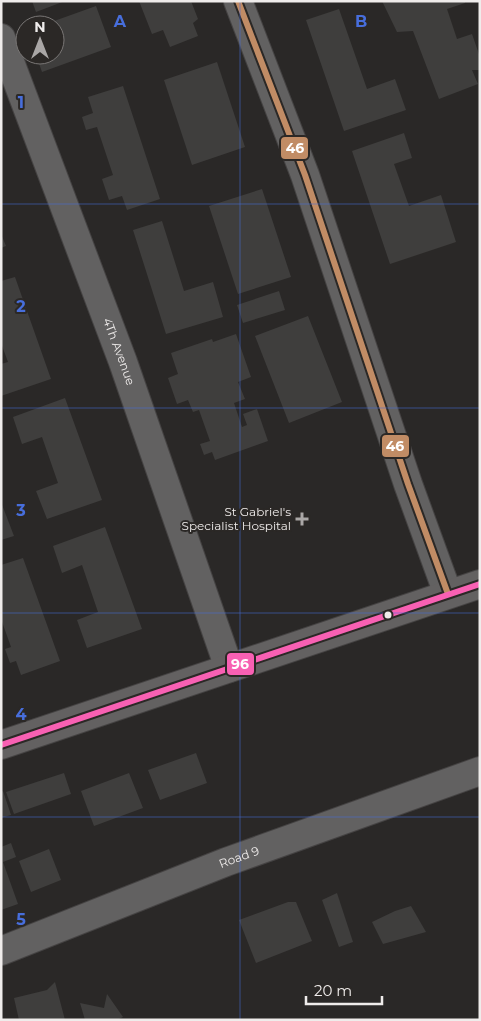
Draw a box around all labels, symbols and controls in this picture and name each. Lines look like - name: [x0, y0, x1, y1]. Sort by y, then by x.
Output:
- text: A: [113, 12, 127, 31]
- text: B: [355, 12, 367, 31]
- north arrow: [15, 15, 65, 65]
- text: N: [34, 18, 46, 36]
- text: 1: [18, 93, 24, 112]
- line badge: 46: [280, 136, 309, 160]
- text: 46: [286, 139, 304, 157]
- text: 2: [16, 297, 26, 316]
- street label: 4Th Avenue: [100, 316, 138, 387]
- line badge: 46: [381, 434, 410, 458]
- text: 46: [386, 437, 404, 455]
- text: 3: [15, 501, 26, 520]
- place label: St Gabriel's Specialist Hospital: [182, 504, 291, 533]
- marker: St Gabriel's Specialist Hospital: [295, 512, 309, 526]
- unlabelled marker: [383, 610, 393, 620]
- line badge: 96: [226, 652, 255, 676]
- text: 96: [231, 655, 249, 673]
- text: 4: [15, 705, 27, 724]
- street label: Road 9: [217, 843, 261, 871]
- text: 5: [16, 910, 26, 929]
- scale bar: [306, 974, 382, 1006]
- text: 20 m: [314, 981, 352, 1000]

